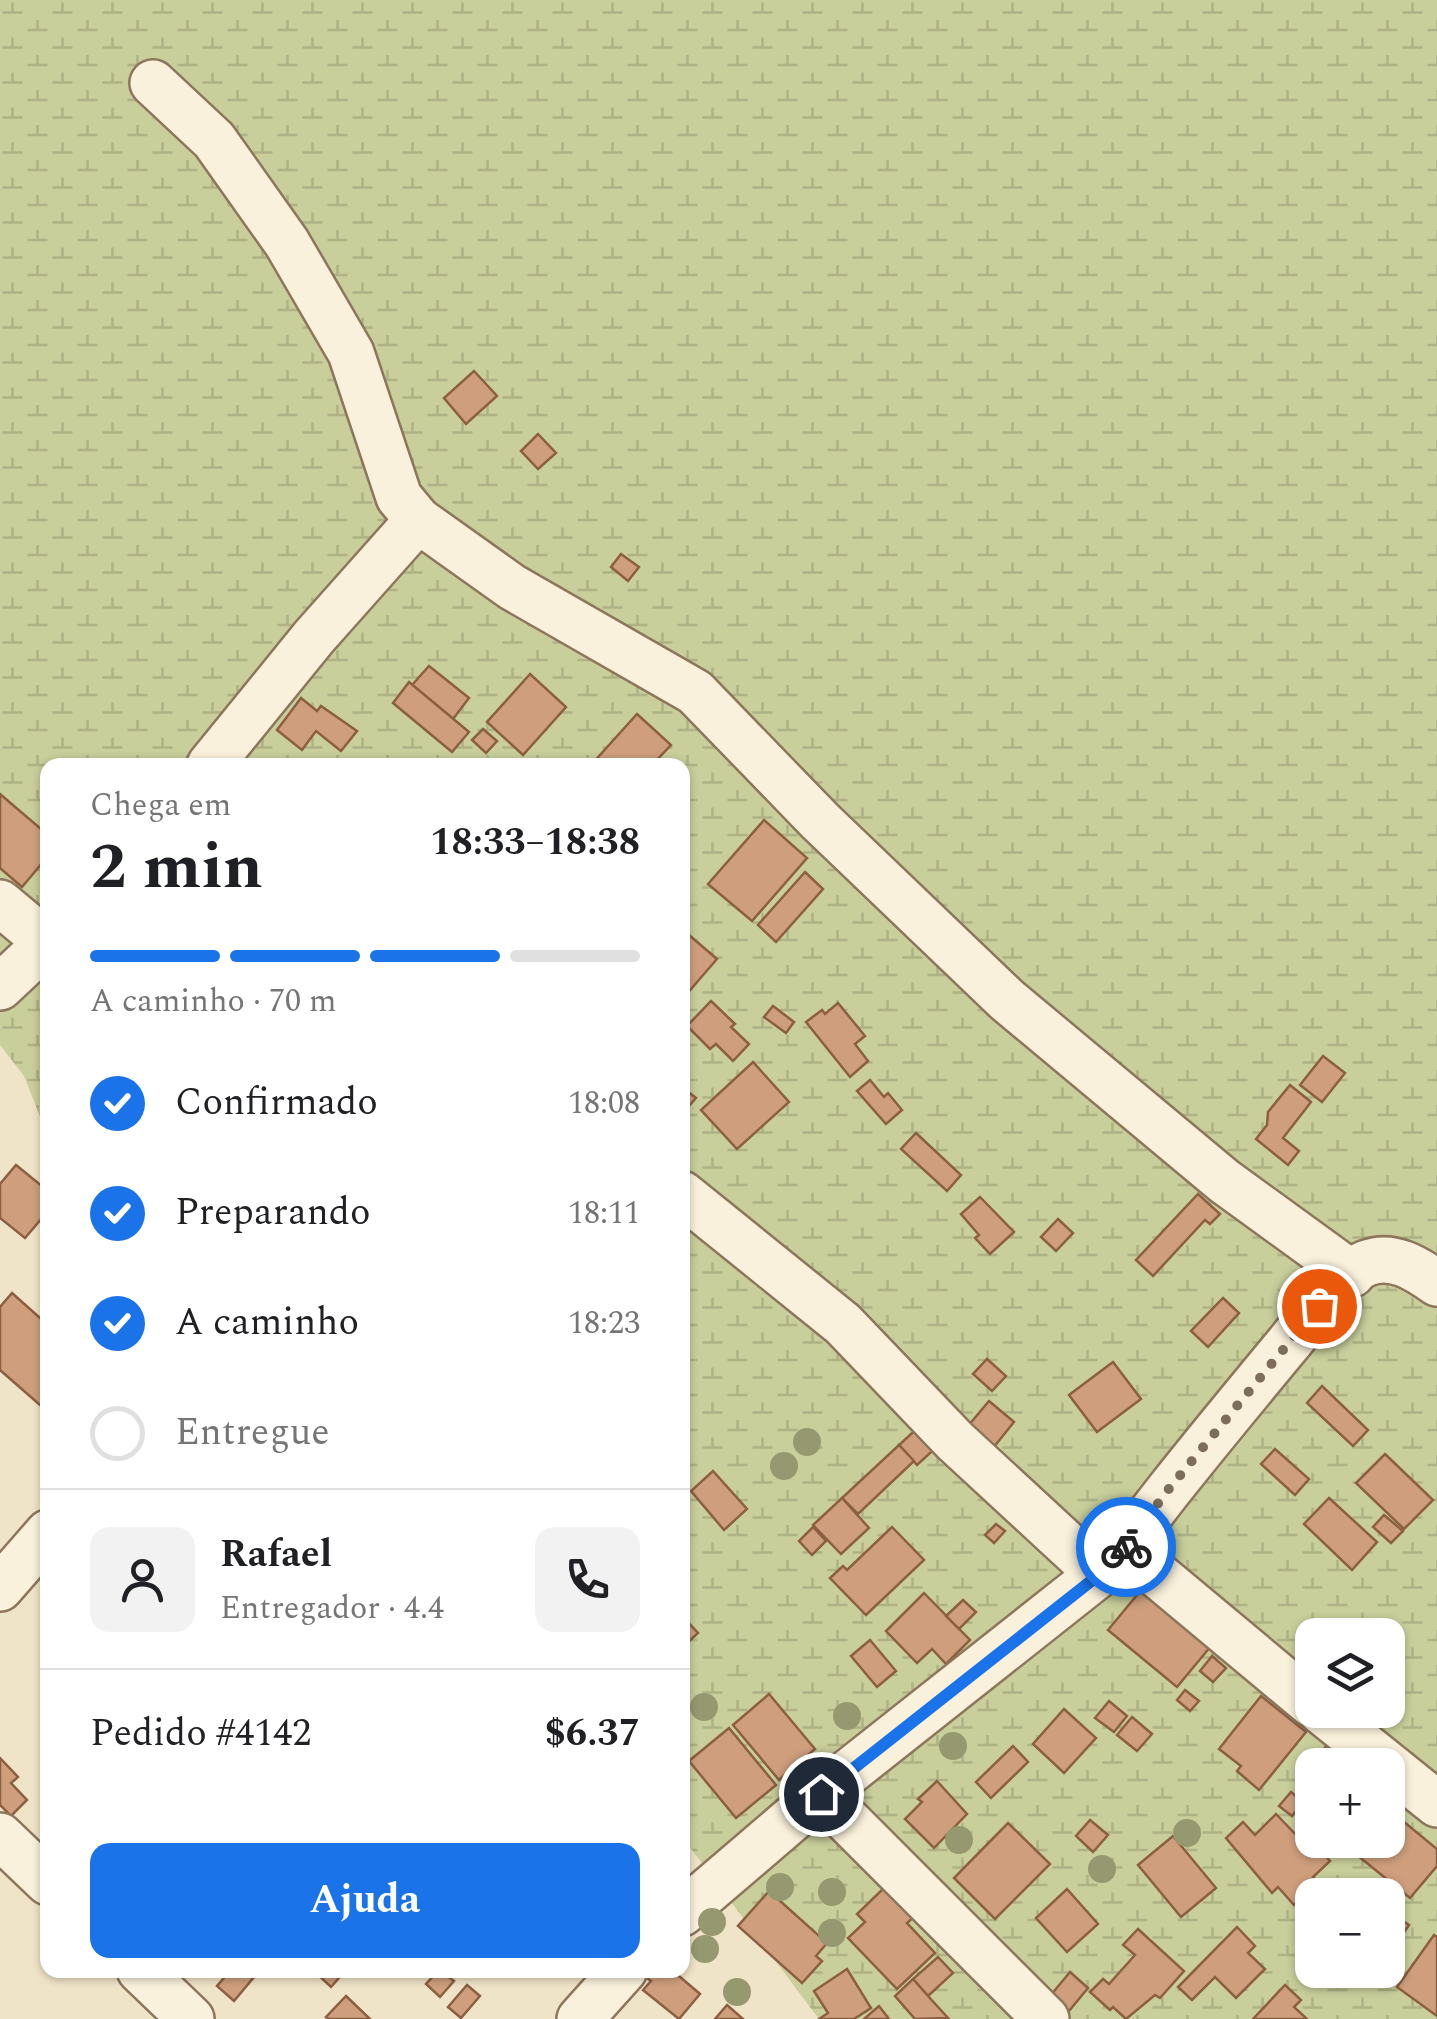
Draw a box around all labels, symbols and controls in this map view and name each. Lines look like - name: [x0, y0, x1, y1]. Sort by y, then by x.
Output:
- text: Chega em: [90, 781, 231, 830]
- text: 18:33–18:38: [430, 814, 640, 872]
- text: 2 min: [90, 818, 263, 917]
- text: A caminho · 70 m: [90, 977, 336, 1026]
- text: Confirmado: [175, 1074, 378, 1132]
- icon: check: [90, 1076, 145, 1131]
- text: 18:08: [568, 1079, 640, 1128]
- text: Preparando: [175, 1184, 371, 1242]
- icon: check: [90, 1186, 145, 1241]
- text: 18:11: [568, 1189, 640, 1238]
- pin: [1277, 1264, 1362, 1349]
- icon: bag: [1292, 1279, 1347, 1334]
- text: A caminho: [175, 1294, 359, 1352]
- icon: check: [90, 1296, 145, 1351]
- text: 18:23: [568, 1299, 640, 1348]
- text: Entregue: [175, 1404, 330, 1462]
- courier: [1076, 1497, 1176, 1597]
- icon: bike: [1099, 1520, 1154, 1575]
- text: Rafael: [220, 1526, 332, 1584]
- button: person: [90, 1527, 195, 1632]
- button: phone: [535, 1527, 640, 1632]
- text: Entregador · 4.4: [220, 1584, 444, 1633]
- map controls: [1295, 1618, 1405, 1988]
- button: layers: [1295, 1618, 1405, 1728]
- text: Pedido #4142: [90, 1705, 311, 1763]
- text: $6.37: [545, 1705, 640, 1763]
- button: +: [1295, 1748, 1405, 1858]
- pin: [779, 1752, 864, 1837]
- icon: home: [794, 1767, 849, 1822]
- button: Ajuda: [90, 1843, 640, 1958]
- button: −: [1295, 1878, 1405, 1988]

